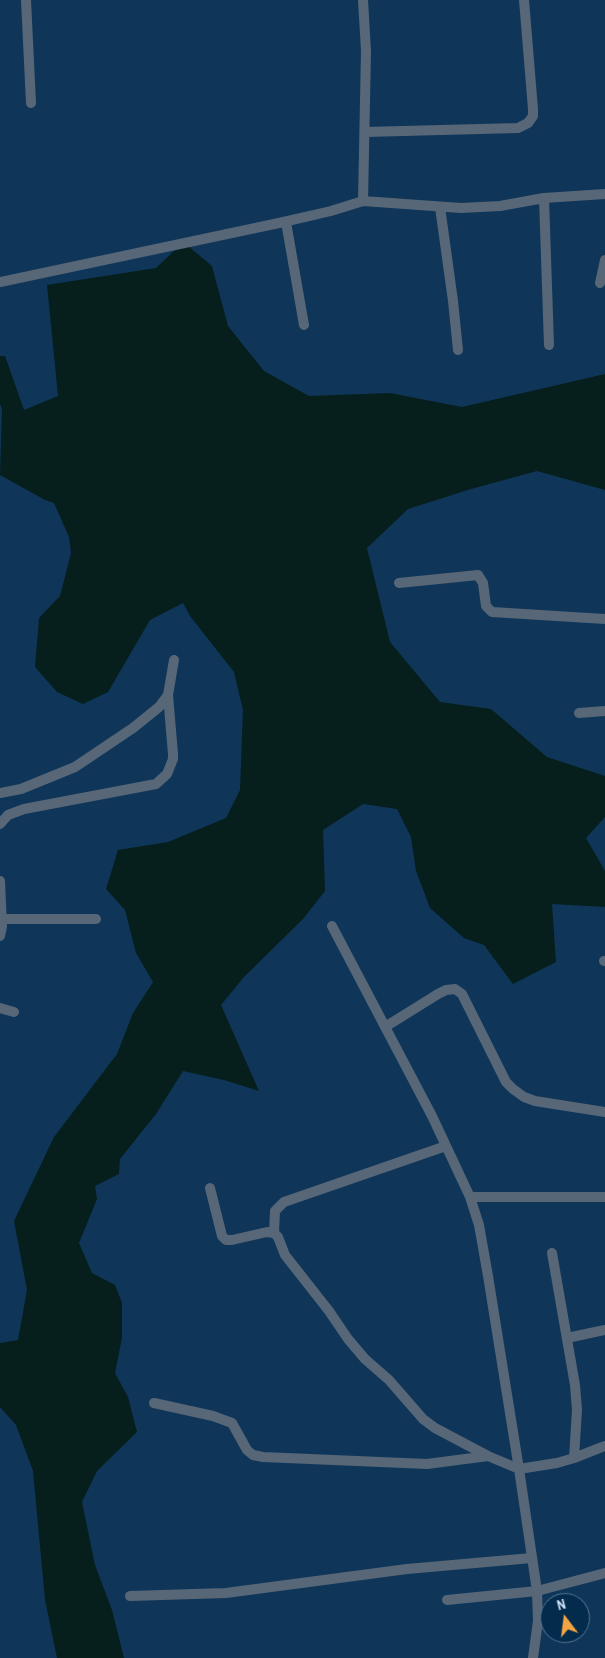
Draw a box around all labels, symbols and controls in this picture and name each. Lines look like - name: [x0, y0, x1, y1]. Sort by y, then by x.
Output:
- north arrow: [540, 1593, 590, 1643]
- text: N: [555, 1595, 568, 1614]

